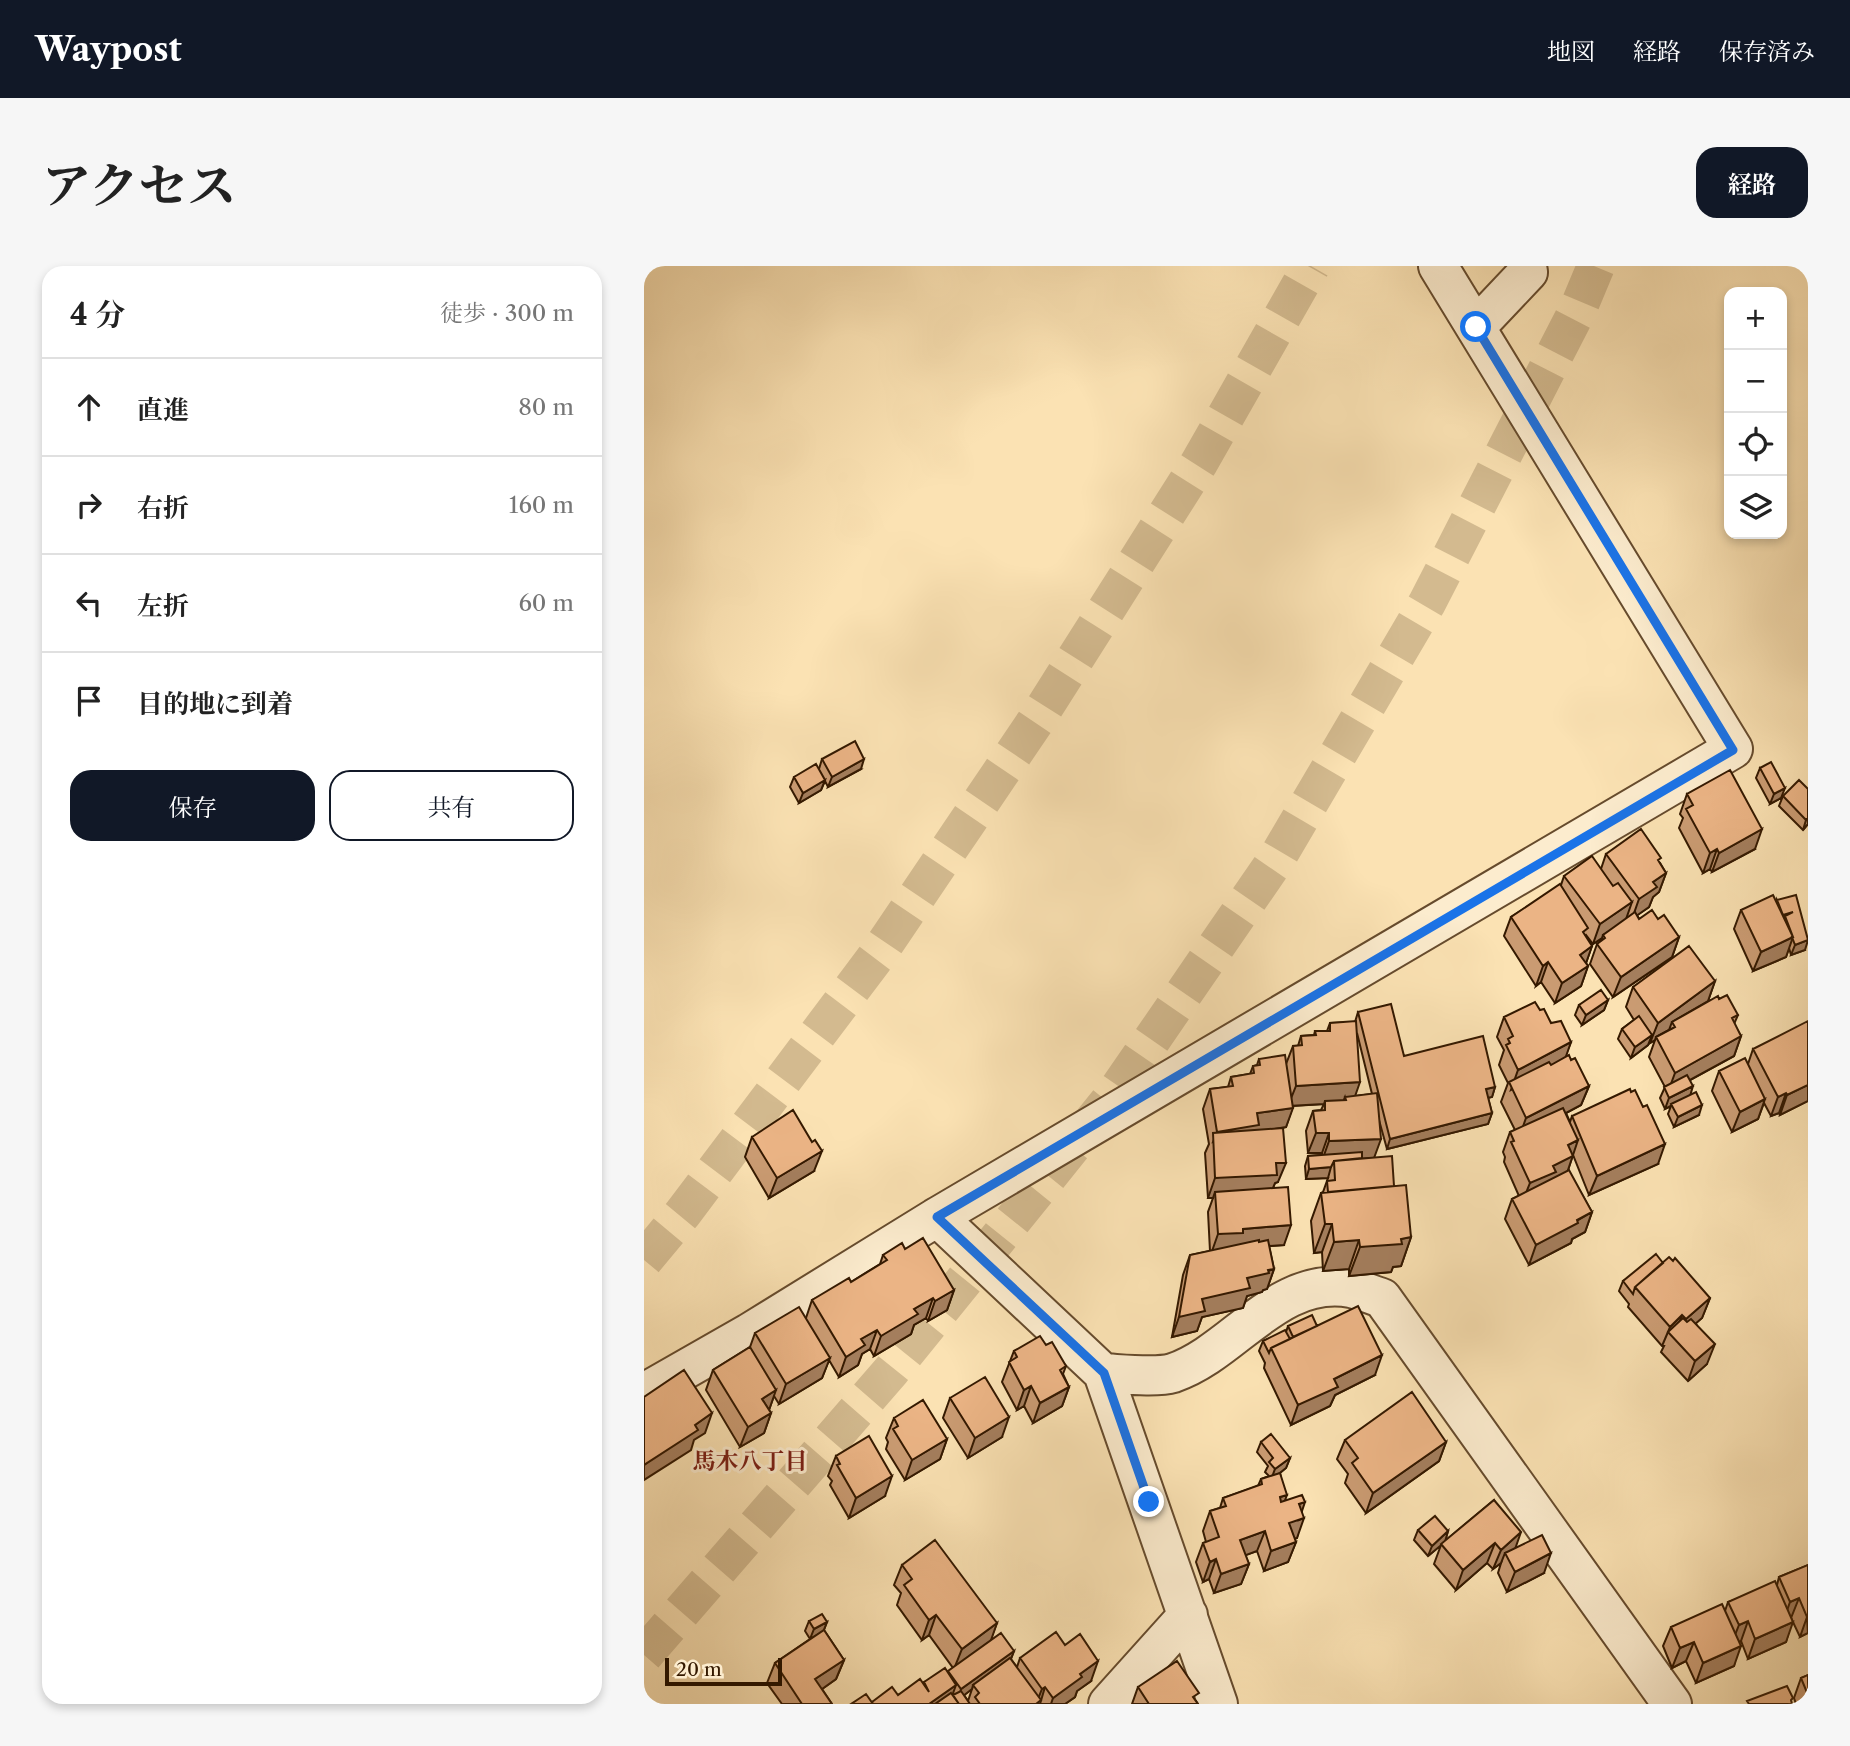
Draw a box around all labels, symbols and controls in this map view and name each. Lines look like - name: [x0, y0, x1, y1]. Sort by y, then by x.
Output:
- text: Waypost: [35, 29, 182, 70]
- text: 地図: [1547, 37, 1595, 66]
- text: 経路: [1633, 37, 1681, 66]
- text: 保存済み: [1719, 37, 1815, 66]
- button: 経路: [1696, 147, 1808, 218]
- text: アクセス: [42, 155, 237, 216]
- map controls: [1724, 287, 1787, 539]
- button: +: [1724, 287, 1787, 350]
- text: 4 分: [70, 296, 125, 333]
- text: 徒歩 · 300 m: [440, 299, 574, 327]
- route start: [1460, 311, 1491, 342]
- button: −: [1724, 350, 1787, 413]
- icon: ahead: [70, 388, 108, 426]
- text: 80 m: [518, 393, 574, 421]
- text: 直進: [137, 394, 189, 426]
- button: locate: [1724, 413, 1787, 476]
- button: layers: [1724, 476, 1787, 539]
- icon: right: [70, 486, 108, 524]
- text: 160 m: [509, 491, 574, 519]
- text: 右折: [137, 492, 189, 524]
- icon: left: [70, 584, 108, 622]
- text: 60 m: [518, 589, 574, 617]
- text: 左折: [137, 590, 189, 622]
- icon: arrive: [70, 682, 108, 720]
- text: 目的地に到着: [137, 688, 293, 720]
- button: 保存: [70, 770, 315, 841]
- button: 共有: [329, 770, 574, 841]
- district label: 馬木八丁目: [693, 1447, 808, 1475]
- route end: [1133, 1486, 1164, 1517]
- scale bar: [665, 1655, 782, 1687]
- text: 20 m: [676, 1658, 722, 1681]

